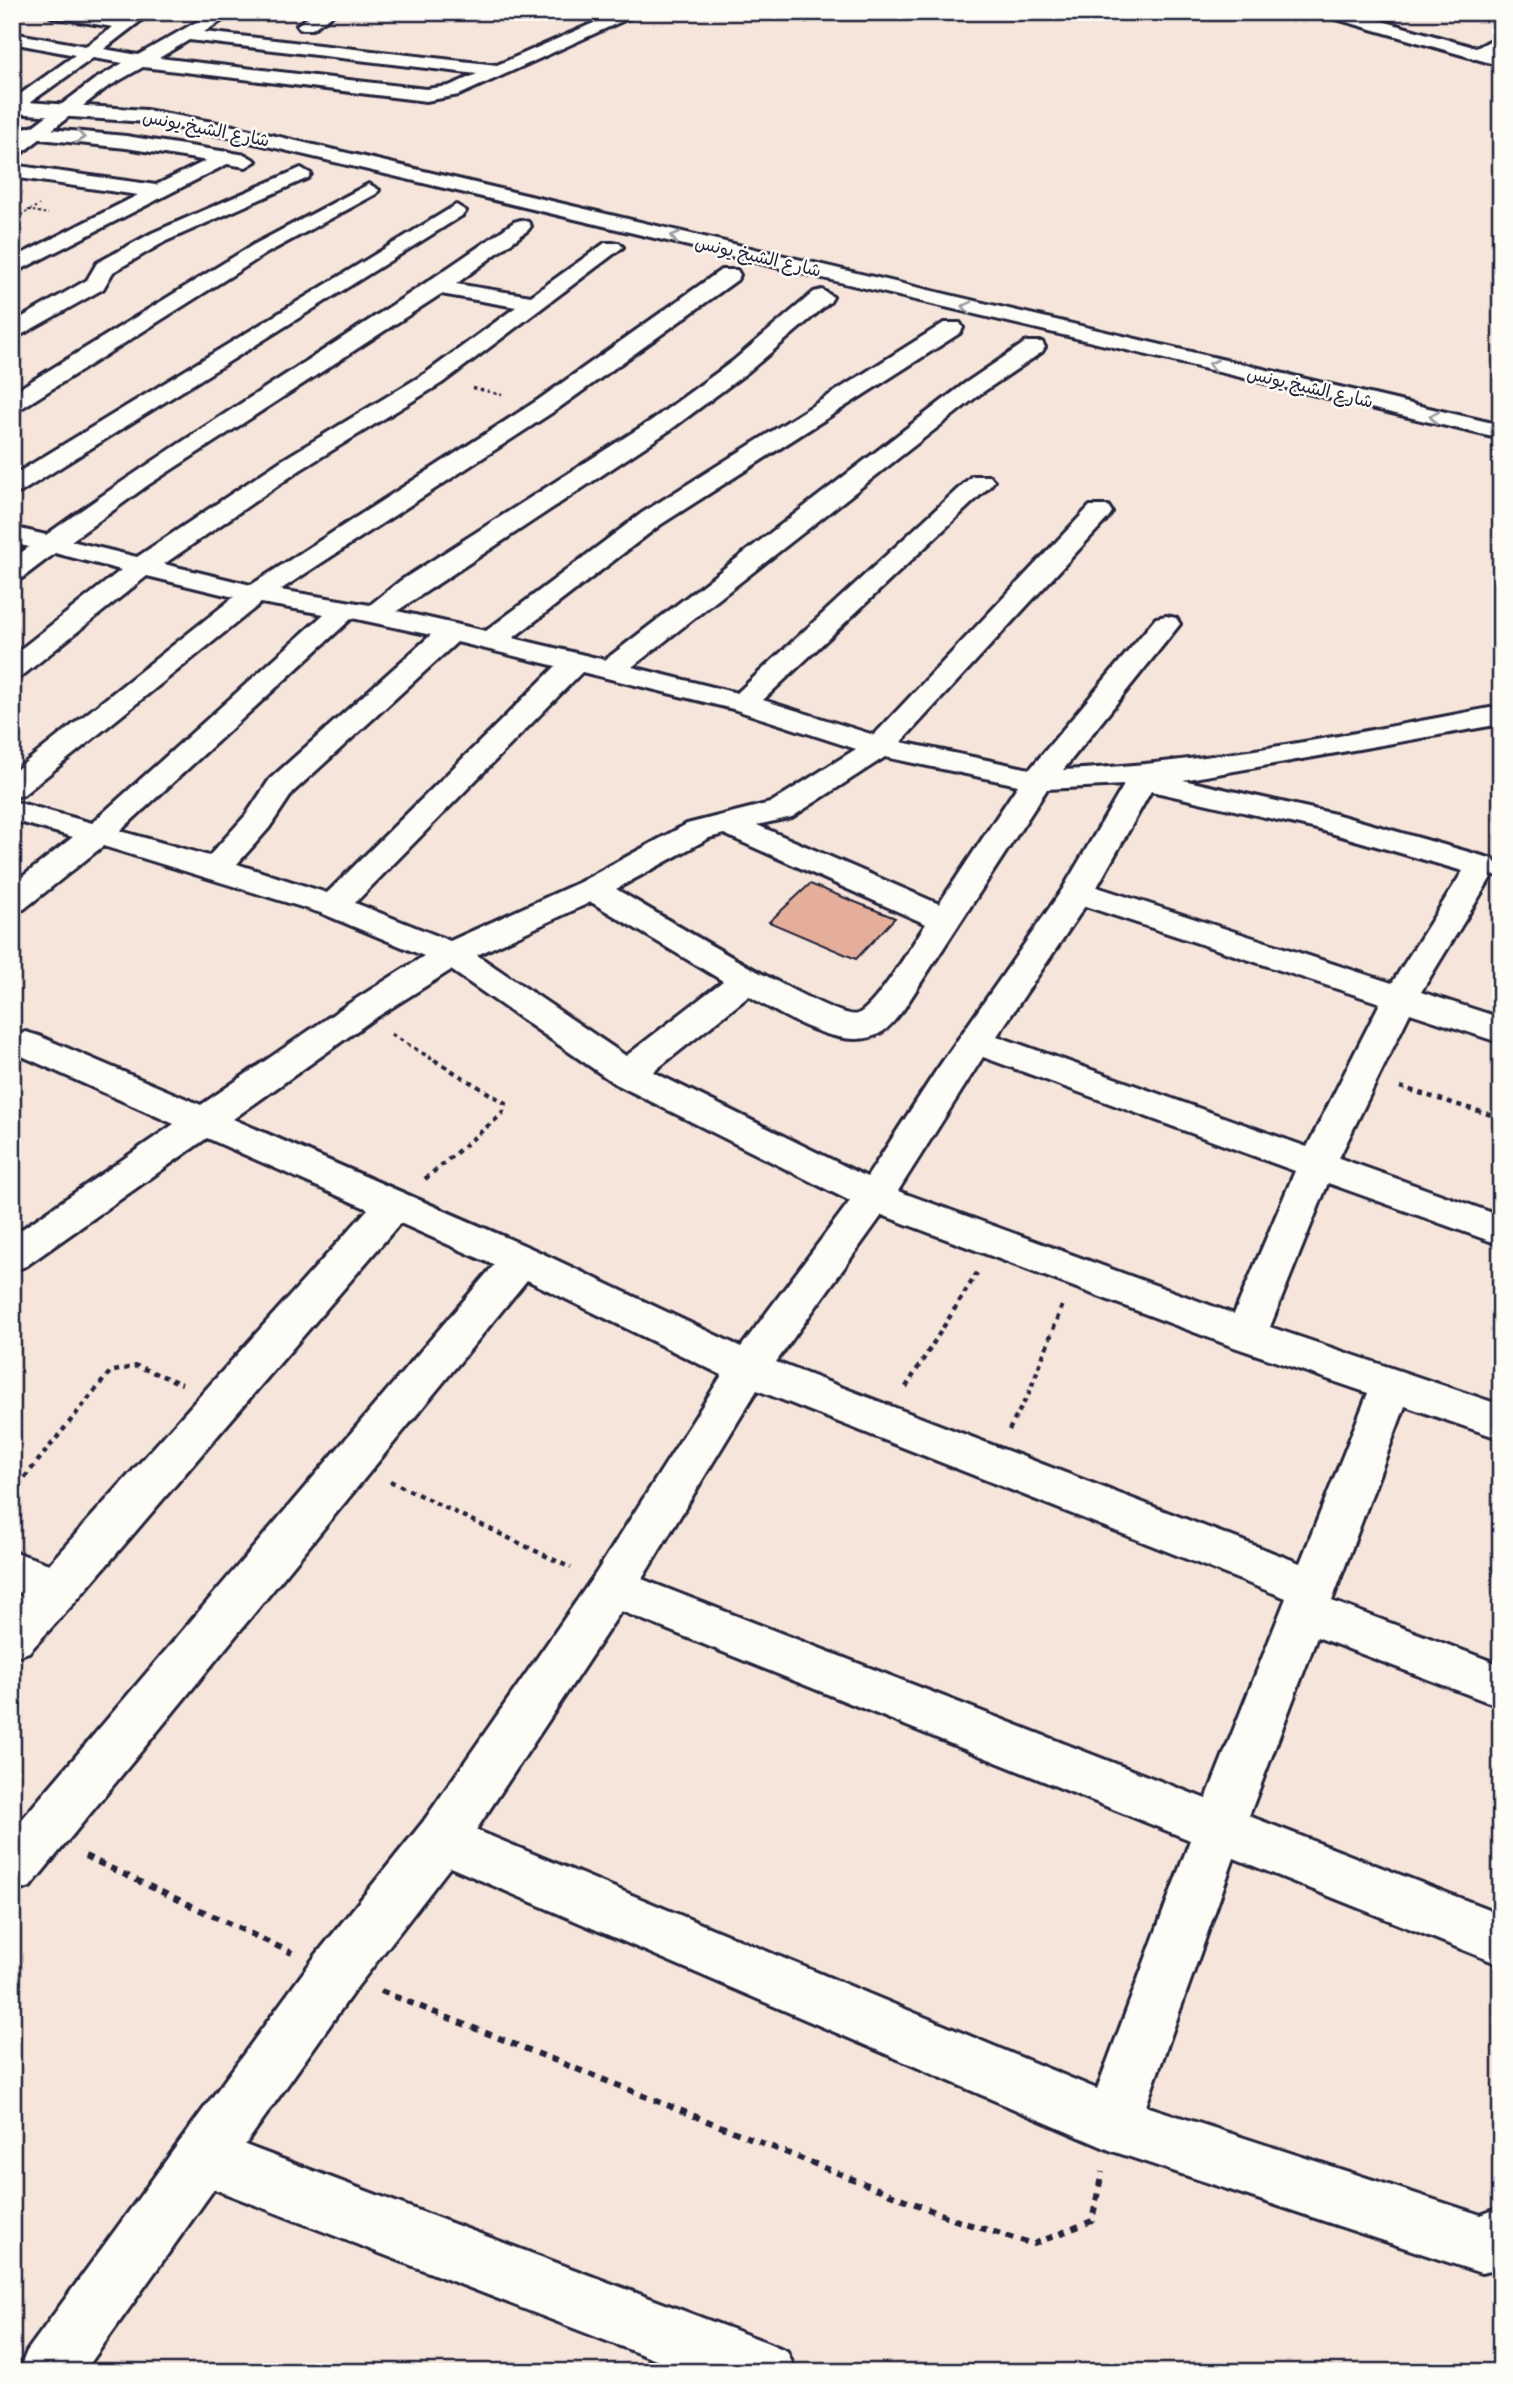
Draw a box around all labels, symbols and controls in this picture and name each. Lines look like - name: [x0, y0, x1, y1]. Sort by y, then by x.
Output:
- street label: شارع الشيخ يونس: [141, 106, 271, 153]
- one-way arrow: [75, 129, 86, 144]
- one-way arrow: [669, 231, 681, 246]
- street label: شارع الشيخ يونس: [693, 232, 823, 283]
- one-way arrow: [961, 301, 973, 315]
- one-way arrow: [1207, 359, 1219, 374]
- street label: شارع الشيخ يونس: [1245, 363, 1375, 414]
- one-way arrow: [1428, 410, 1440, 425]

